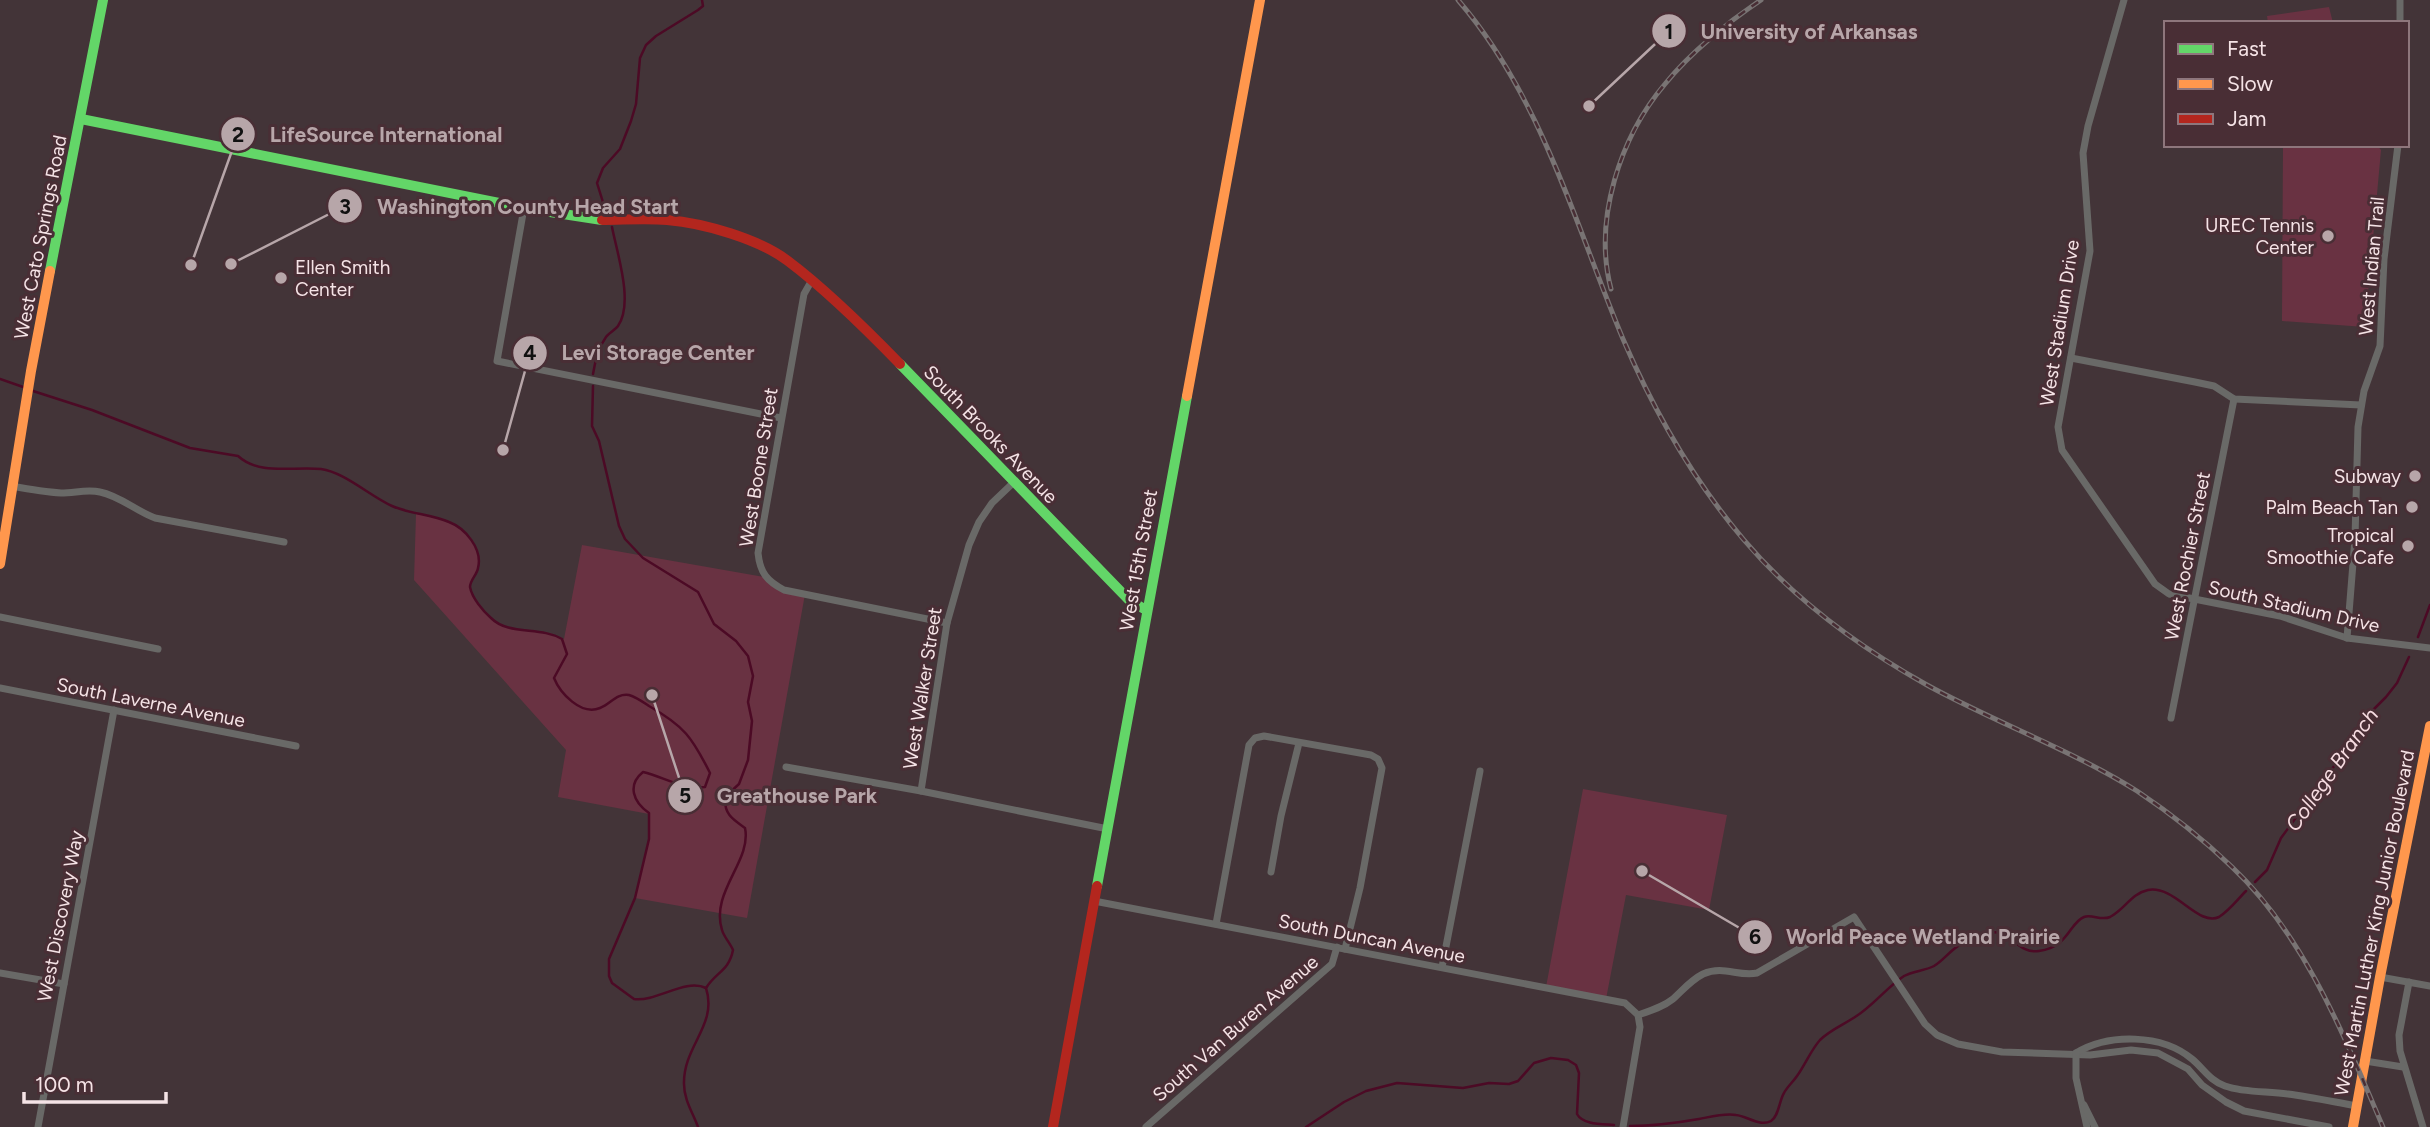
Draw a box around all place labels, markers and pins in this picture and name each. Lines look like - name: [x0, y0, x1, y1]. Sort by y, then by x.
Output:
- callout: University of Arkansas: [1651, 10, 1931, 52]
- callout: LifeSource International: [220, 113, 516, 155]
- callout: Washington County Head Start: [328, 185, 693, 227]
- place label: UREC Tennis Center: [2205, 214, 2315, 259]
- marker: UREC Tennis Center: [2320, 228, 2336, 244]
- place label: Ellen Smith Center: [295, 256, 390, 301]
- marker: Ellen Smith Center: [273, 270, 289, 286]
- callout: Levi Storage Center: [513, 332, 768, 374]
- place label: Subway: [2334, 465, 2401, 488]
- marker: Subway: [2407, 468, 2423, 484]
- place label: Palm Beach Tan: [2266, 496, 2398, 519]
- marker: Palm Beach Tan: [2404, 499, 2420, 515]
- place label: Tropical Smoothie Cafe: [2266, 524, 2394, 569]
- marker: Tropical Smoothie Cafe: [2400, 538, 2416, 554]
- callout: Greathouse Park: [668, 775, 891, 817]
- callout: World Peace Wetland Prairie: [1737, 916, 2074, 958]

